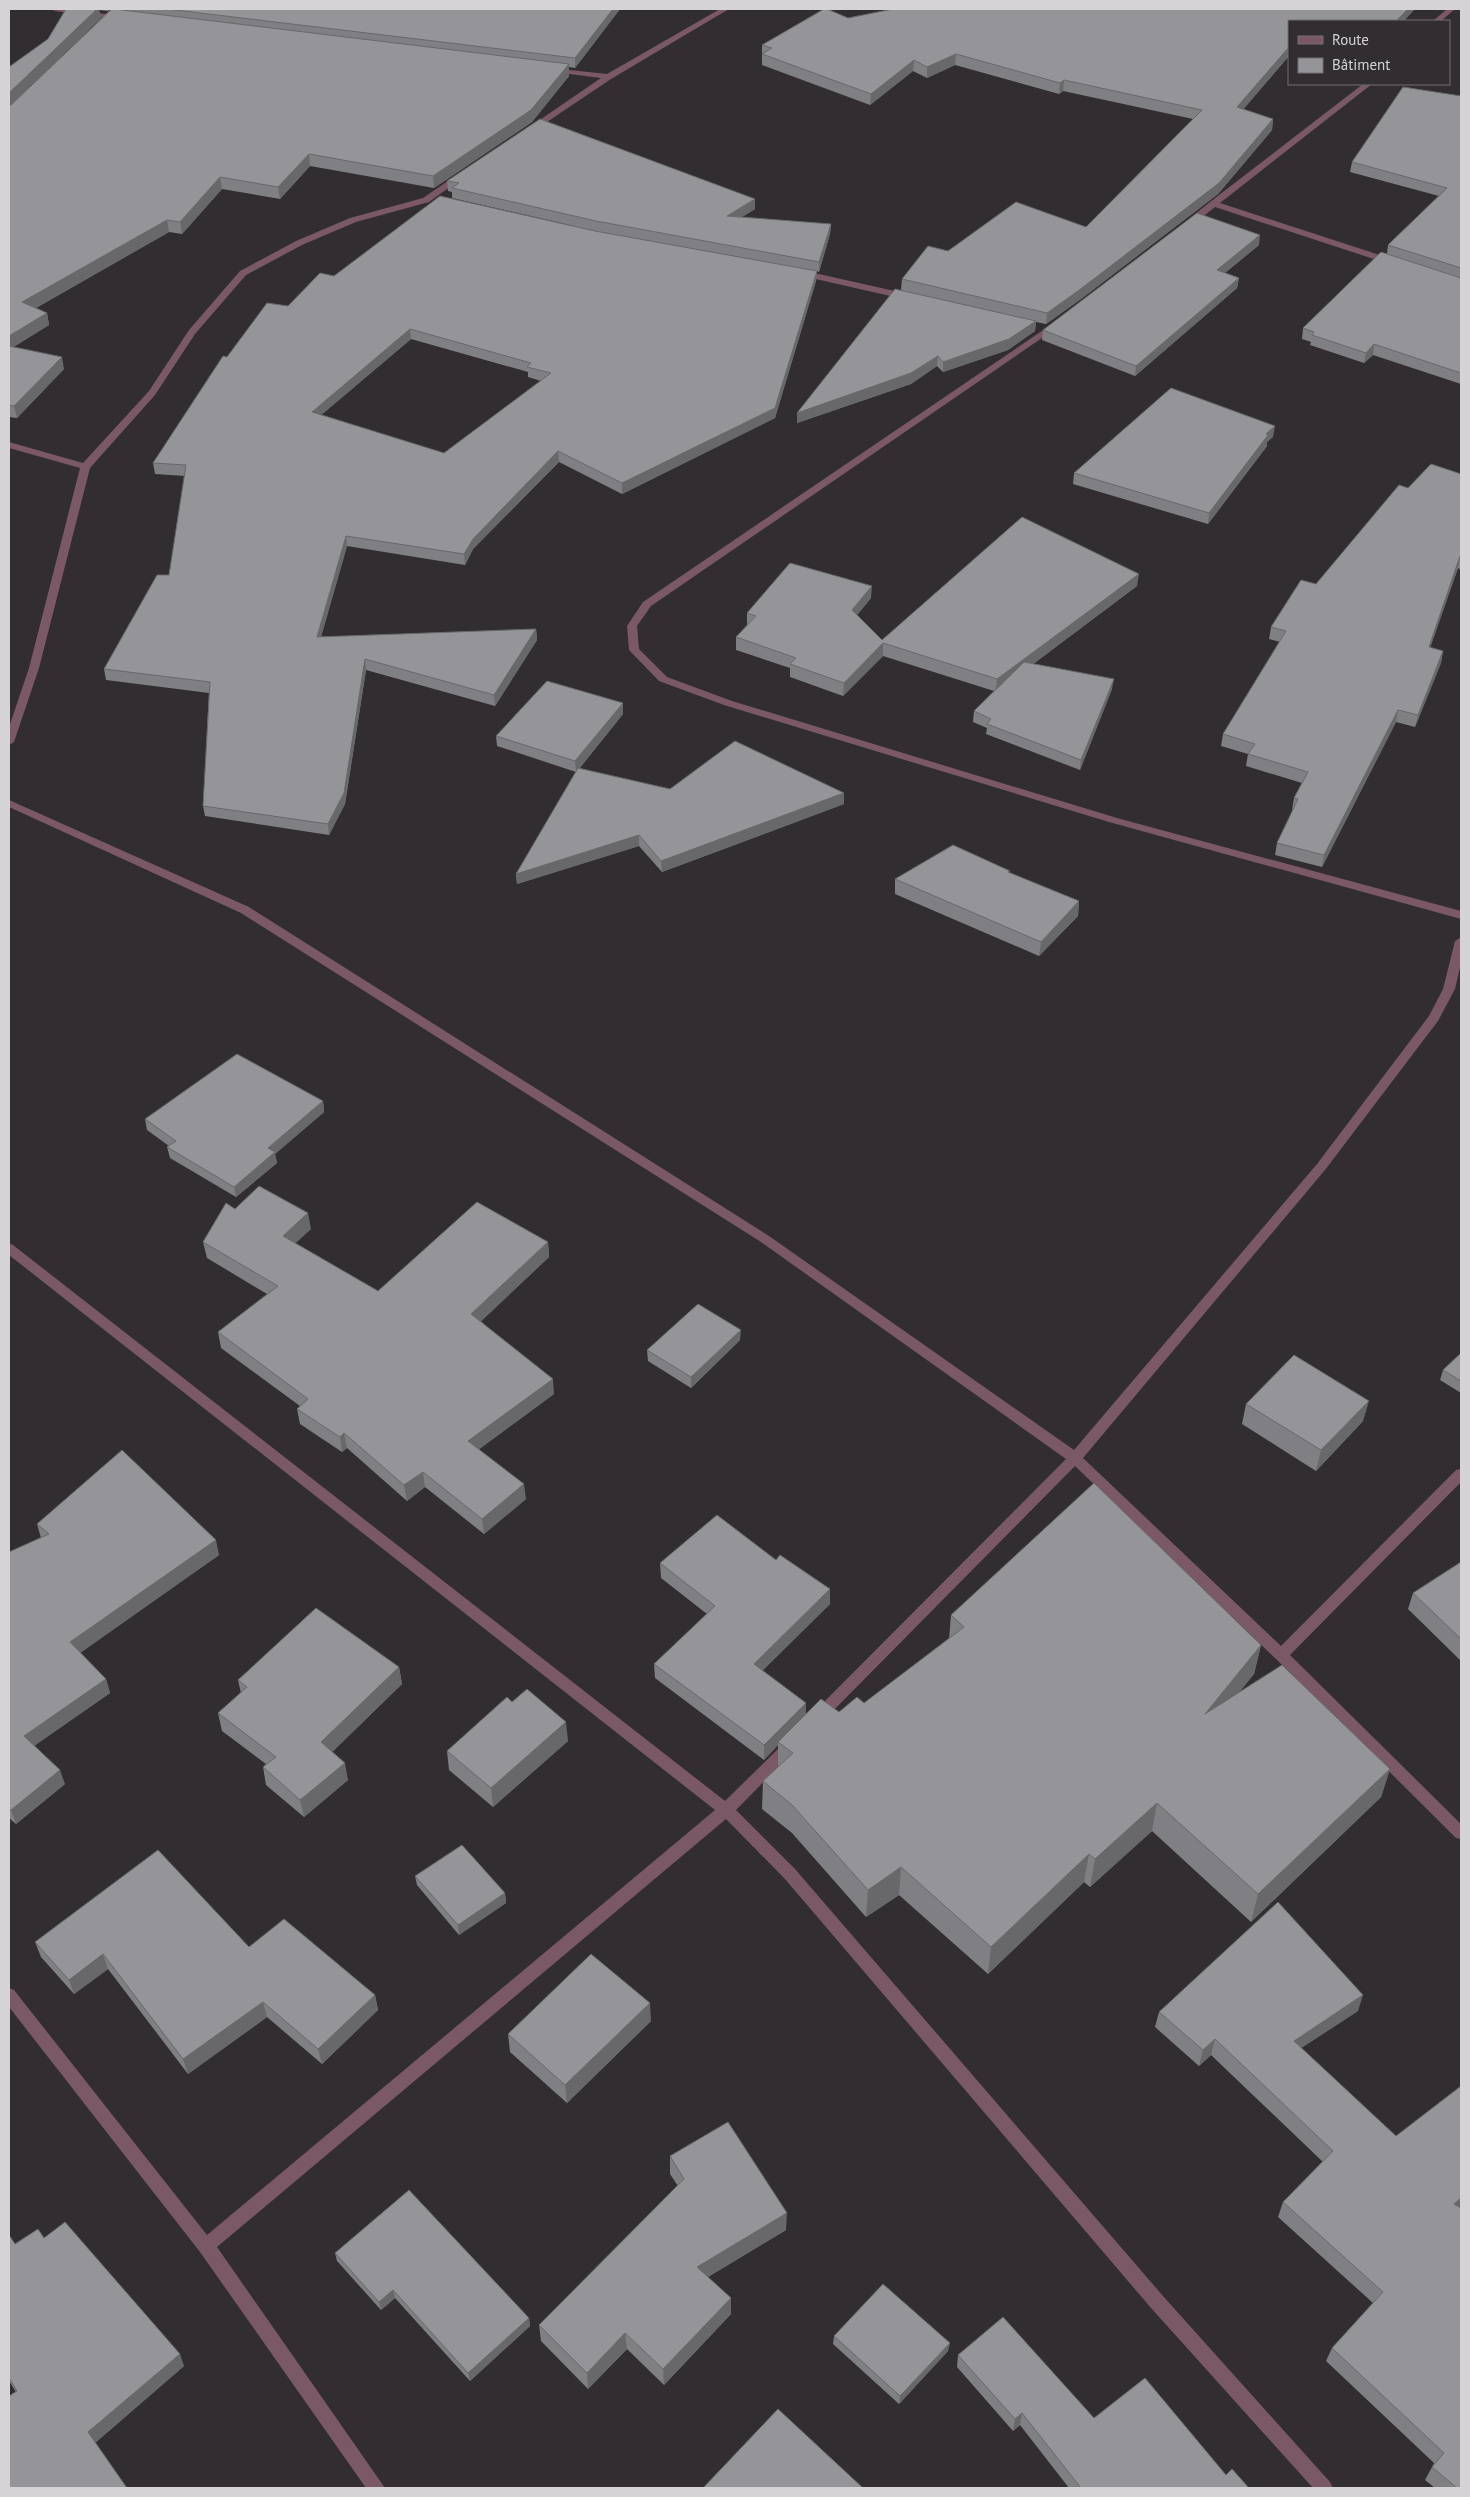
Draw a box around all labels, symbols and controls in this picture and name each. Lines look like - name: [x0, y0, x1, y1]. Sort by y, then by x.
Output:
- legend: [1288, 20, 1450, 85]
- text: Route: [1332, 30, 1369, 49]
- text: Bâtiment: [1332, 55, 1390, 74]

